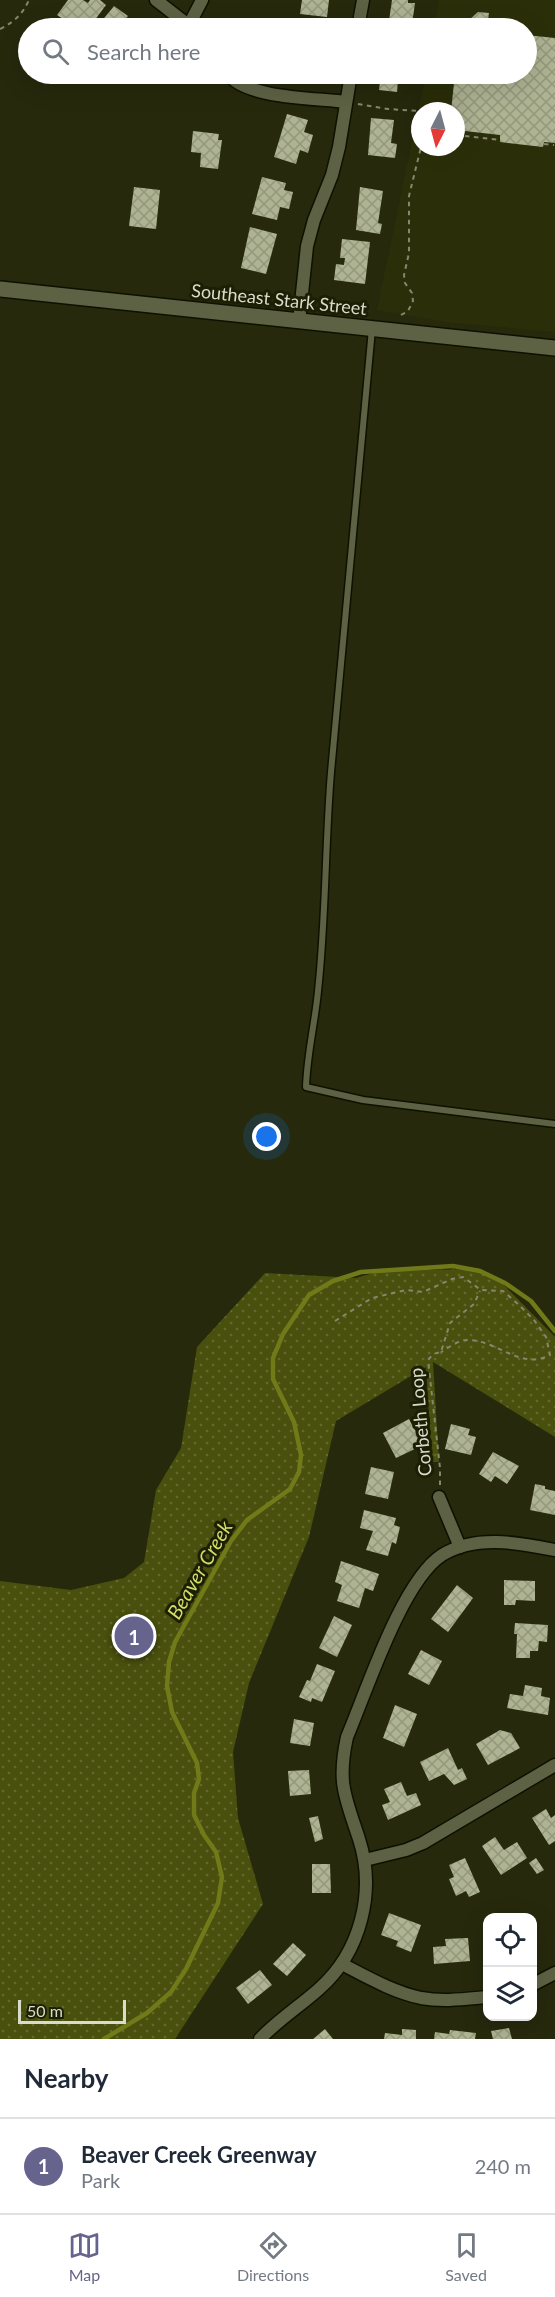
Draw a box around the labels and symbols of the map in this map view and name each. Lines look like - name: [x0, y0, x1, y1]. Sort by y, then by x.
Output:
- north arrow: [411, 102, 465, 156]
- street label: Southeast Stark Street: [190, 279, 368, 319]
- your location: [252, 1122, 281, 1151]
- street label: Corbeth Loop: [404, 1367, 436, 1477]
- water label: Beaver Creek: [161, 1516, 237, 1623]
- pin: 1: [114, 1614, 154, 1658]
- scale bar: [18, 1997, 126, 2024]

